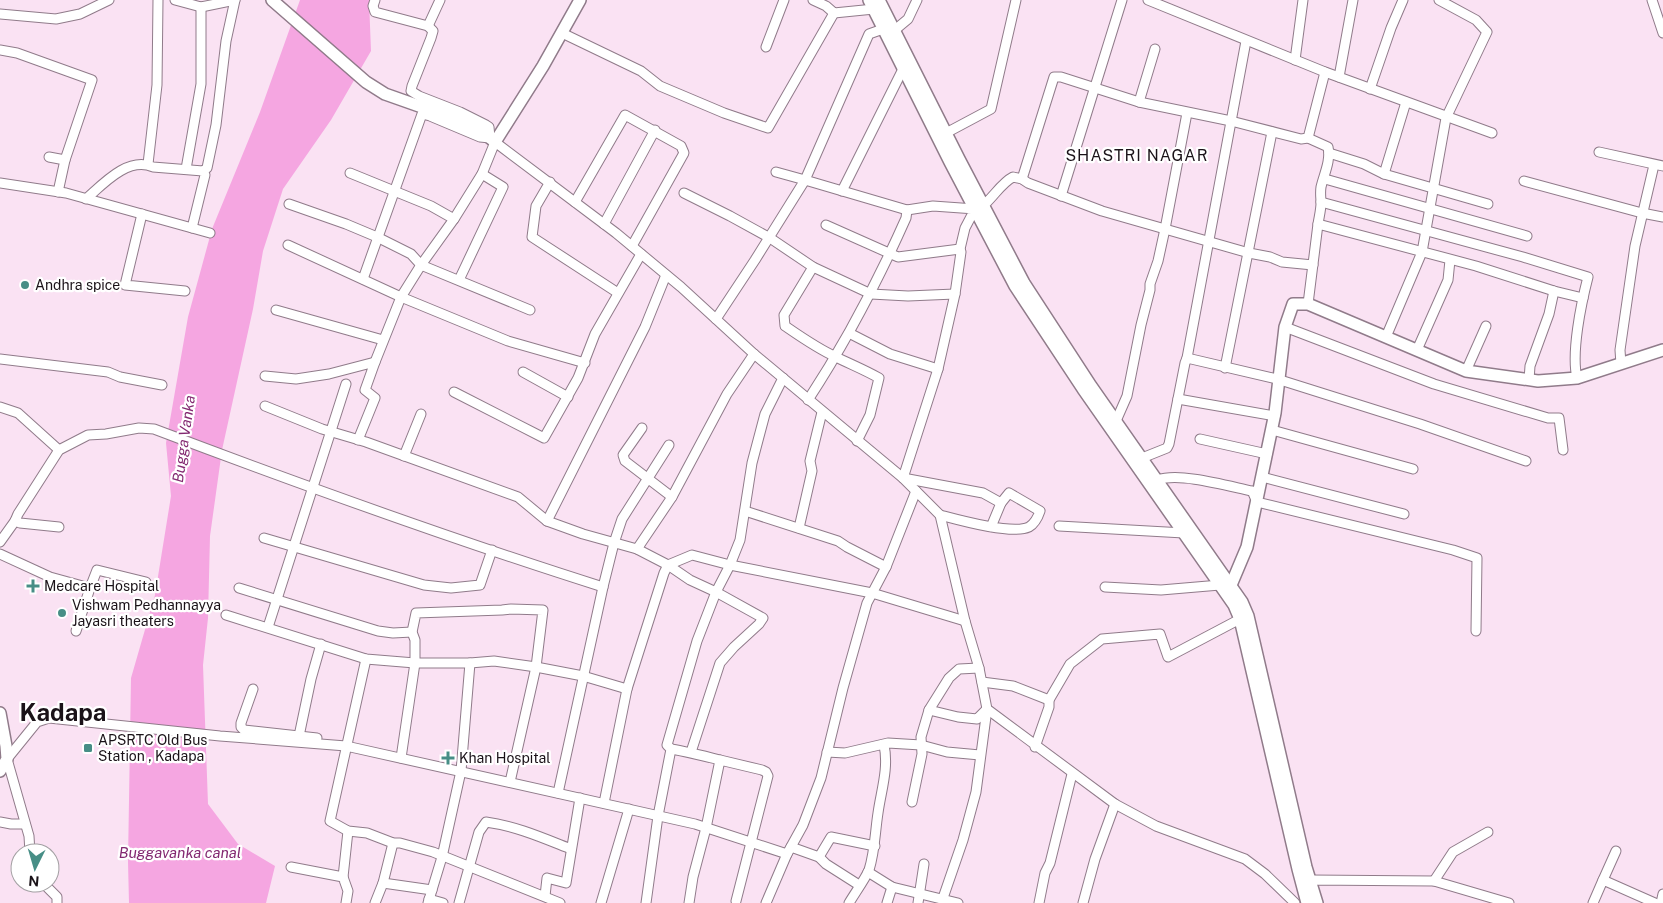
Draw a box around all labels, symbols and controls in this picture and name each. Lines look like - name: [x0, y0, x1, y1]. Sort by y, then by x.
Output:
- district label: SHASTRI NAGAR: [1065, 146, 1209, 165]
- place label: Andhra spice: [35, 277, 120, 293]
- marker: Andhra spice: [19, 279, 31, 291]
- water label: Bugga Vanka: [169, 394, 198, 484]
- place label: Medcare Hospital: [44, 578, 159, 594]
- marker: Medcare Hospital: [26, 579, 40, 593]
- place label: Vishwam Pedhannayya Jayasri theaters: [72, 597, 221, 629]
- marker: Vishwam Pedhannayya Jayasri theaters: [56, 607, 68, 619]
- district label: Kadapa: [20, 698, 106, 726]
- place label: APSRTC Old Bus Station , Kadapa: [98, 732, 207, 764]
- marker: APSRTC Old Bus Station , Kadapa: [82, 742, 94, 754]
- place label: Khan Hospital: [459, 750, 551, 766]
- marker: Khan Hospital: [441, 751, 455, 765]
- north arrow: [10, 843, 60, 893]
- water label: Buggavanka canal: [119, 844, 241, 861]
- text: N: [28, 873, 40, 889]

